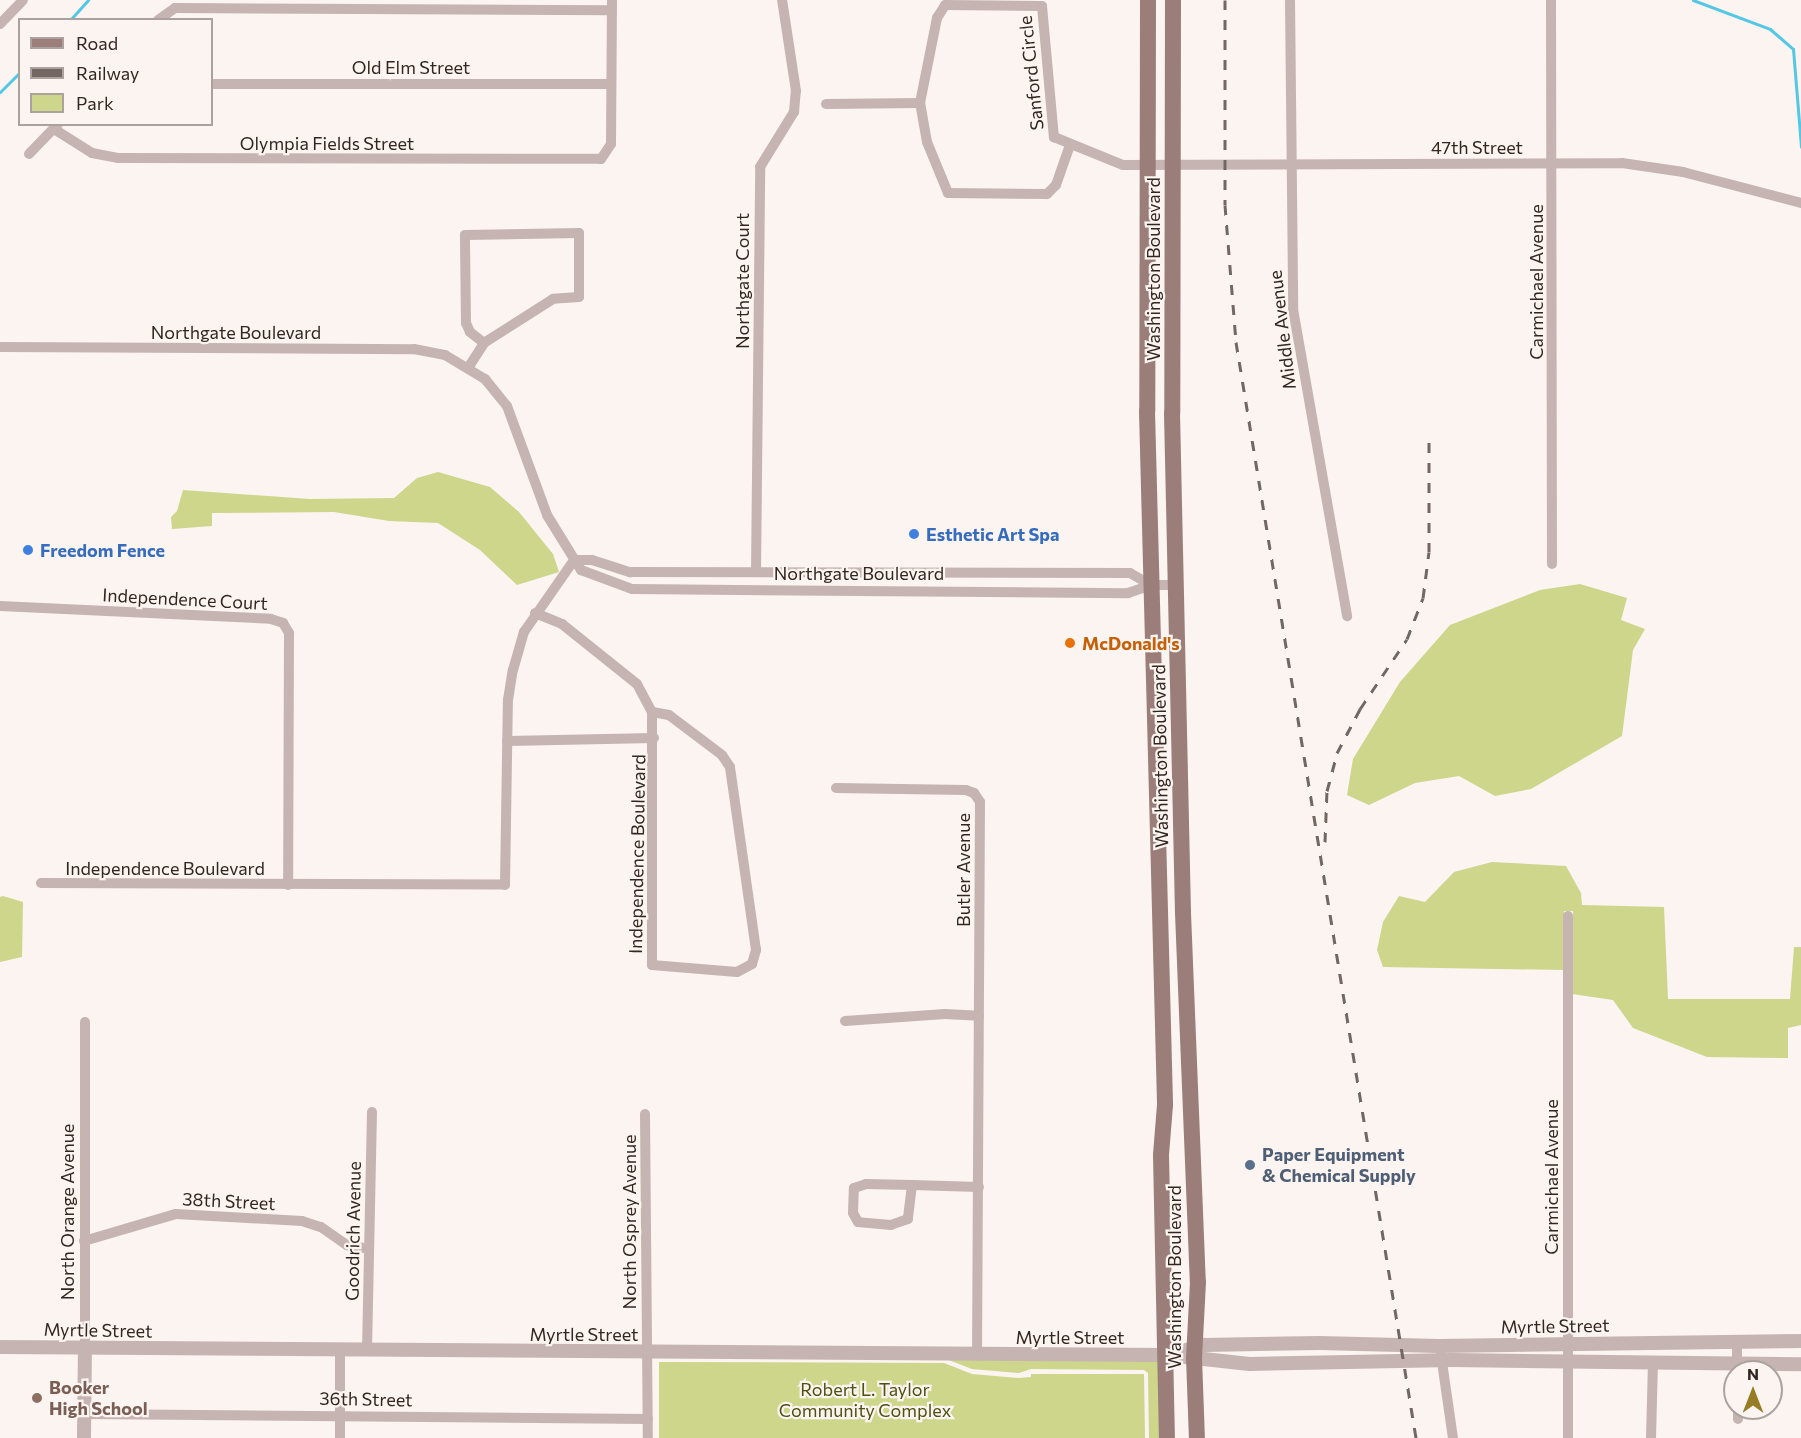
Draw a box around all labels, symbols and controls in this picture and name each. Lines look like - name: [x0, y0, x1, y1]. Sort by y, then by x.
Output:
- street label: Sanford Circle: [1014, 15, 1048, 131]
- legend: [18, 18, 213, 126]
- text: Road: [76, 32, 118, 54]
- street label: Old Elm Street: [352, 56, 470, 78]
- text: Railway: [76, 62, 139, 84]
- text: Park: [76, 92, 114, 114]
- street label: Olympia Fields Street: [240, 132, 414, 154]
- street label: 47th Street: [1431, 136, 1523, 158]
- street label: Washington Boulevard: [1142, 177, 1164, 361]
- street label: Carmichael Avenue: [1525, 204, 1547, 360]
- street label: Northgate Court: [731, 213, 753, 349]
- street label: Middle Avenue: [1264, 269, 1300, 391]
- street label: Northgate Boulevard: [151, 321, 321, 343]
- place label: Esthetic Art Spa: [926, 523, 1059, 545]
- marker: Esthetic Art Spa: [907, 527, 921, 541]
- place label: Freedom Fence: [40, 539, 165, 561]
- marker: Freedom Fence: [21, 543, 35, 557]
- street label: Northgate Boulevard: [774, 562, 944, 584]
- street label: Independence Court: [102, 584, 268, 614]
- place label: McDonald's: [1082, 632, 1180, 654]
- marker: McDonald's: [1063, 636, 1077, 650]
- street label: Washington Boulevard: [1148, 664, 1172, 848]
- street label: Independence Boulevard: [624, 754, 650, 954]
- street label: Butler Avenue: [952, 813, 974, 927]
- street label: Independence Boulevard: [65, 857, 265, 879]
- street label: Carmichael Avenue: [1540, 1099, 1562, 1255]
- street label: North Orange Avenue: [56, 1124, 78, 1300]
- street label: North Osprey Avenue: [618, 1134, 640, 1310]
- place label: Paper Equipment & Chemical Supply: [1262, 1144, 1416, 1186]
- marker: Paper Equipment & Chemical Supply: [1243, 1158, 1257, 1172]
- street label: Goodrich Avenue: [341, 1161, 365, 1301]
- street label: Washington Boulevard: [1163, 1185, 1185, 1369]
- street label: 38th Street: [182, 1188, 276, 1214]
- street label: Myrtle Street: [1500, 1314, 1610, 1338]
- street label: Myrtle Street: [43, 1318, 153, 1342]
- street label: Myrtle Street: [530, 1323, 638, 1345]
- street label: Myrtle Street: [1016, 1326, 1124, 1348]
- north arrow: [1723, 1360, 1783, 1420]
- text: N: [1747, 1364, 1759, 1383]
- place label: Booker High School: [49, 1377, 148, 1420]
- park label: Robert L. Taylor Community Complex: [779, 1379, 951, 1422]
- street label: 36th Street: [319, 1387, 413, 1411]
- marker: Booker High School: [30, 1391, 44, 1405]

